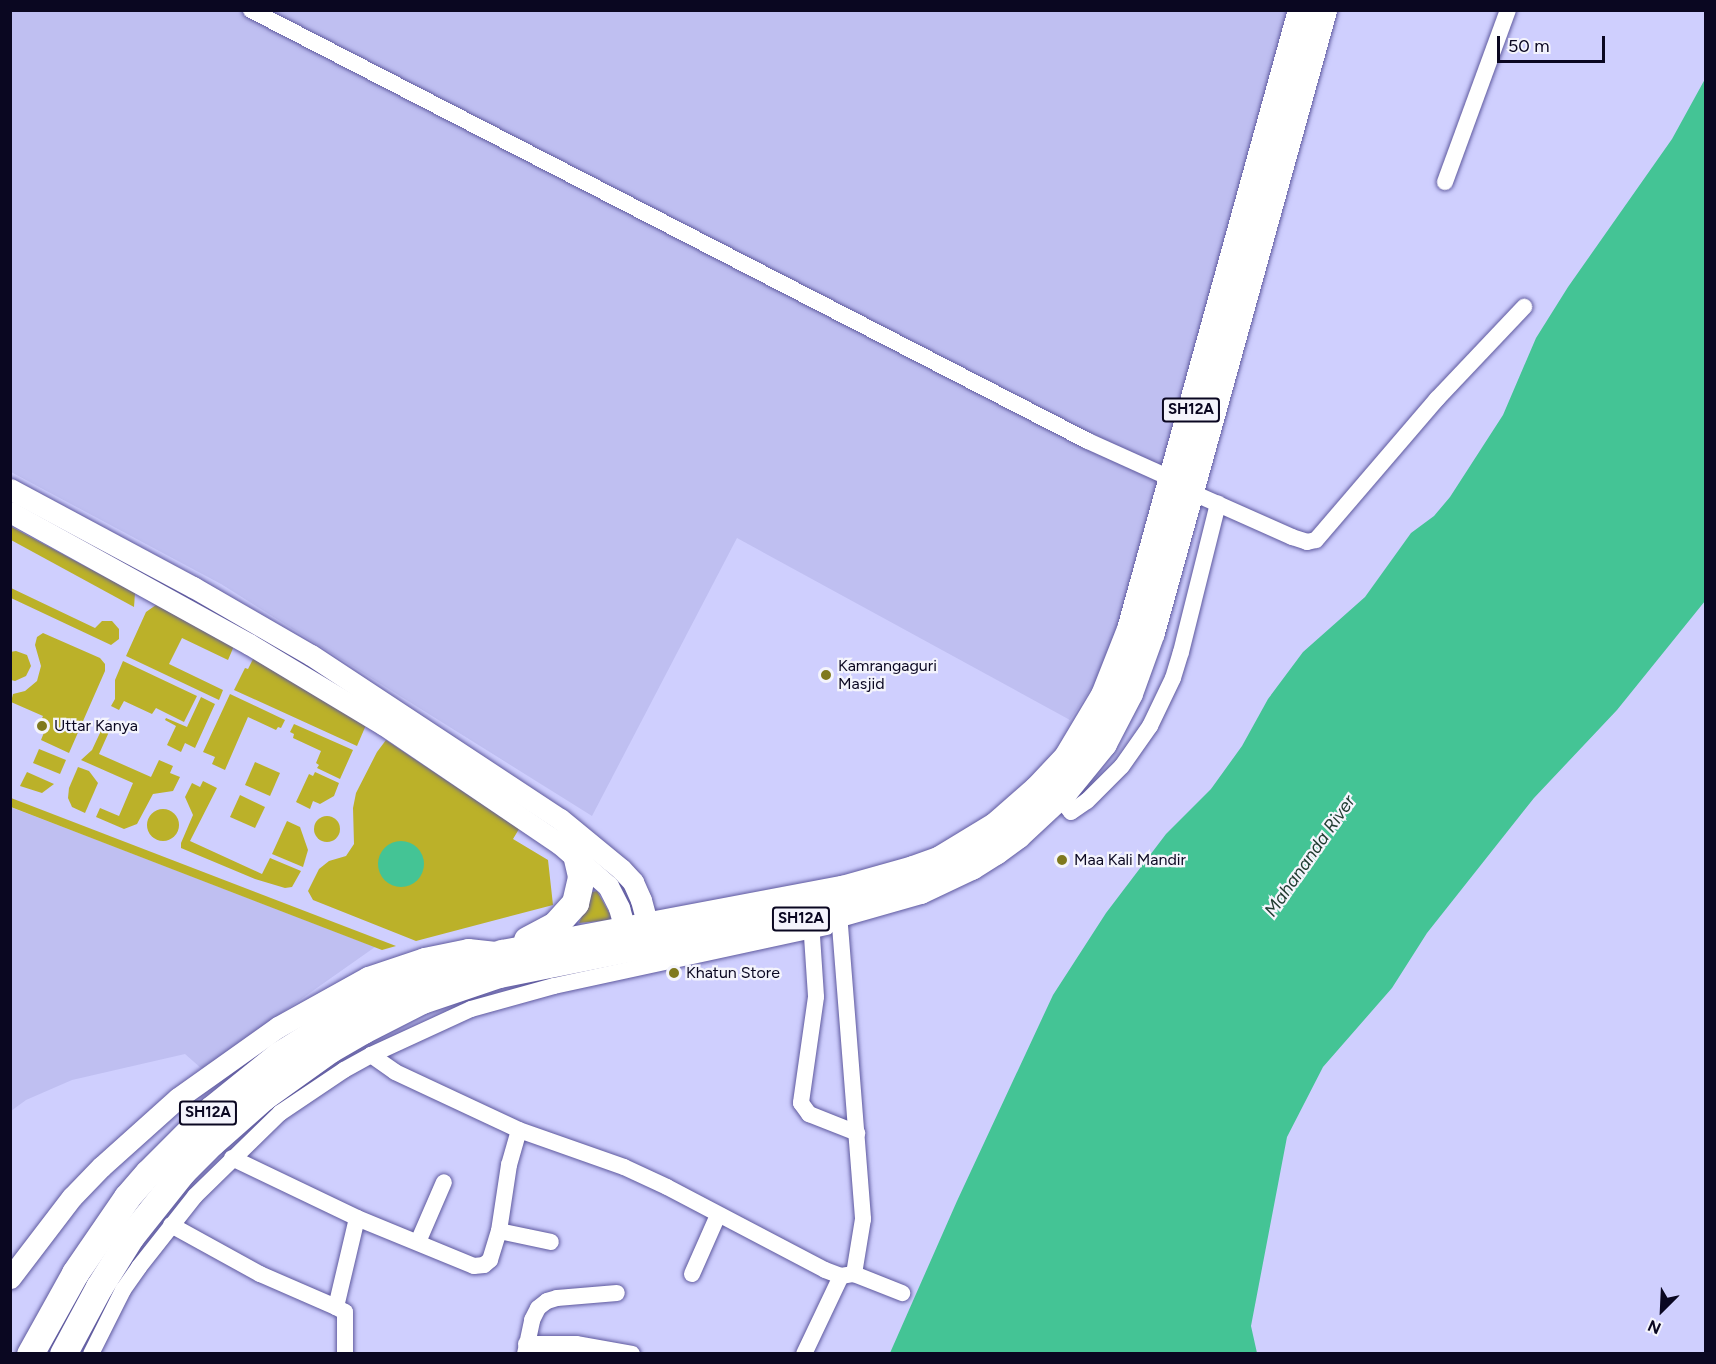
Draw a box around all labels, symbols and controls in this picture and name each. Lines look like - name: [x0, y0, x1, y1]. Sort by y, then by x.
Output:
- scale bar: [1500, 24, 1608, 62]
- text: 50 m: [1508, 35, 1550, 57]
- road number: SH12A: [1161, 398, 1221, 422]
- place label: Kamrangaguri Masjid: [838, 656, 937, 694]
- marker: Kamrangaguri Masjid: [819, 668, 833, 682]
- place label: Uttar Kanya: [54, 716, 138, 736]
- marker: Uttar Kanya: [35, 719, 49, 733]
- water label: Mahananda River: [1260, 791, 1360, 921]
- place label: Maa Kali Mandir: [1074, 850, 1186, 870]
- marker: Maa Kali Mandir: [1055, 853, 1069, 867]
- road number: SH12A: [771, 907, 831, 931]
- place label: Khatun Store: [686, 963, 780, 983]
- marker: Khatun Store: [667, 966, 681, 980]
- road number: SH12A: [178, 1101, 238, 1125]
- north arrow: [1632, 1280, 1692, 1340]
- text: N: [1645, 1316, 1664, 1338]

